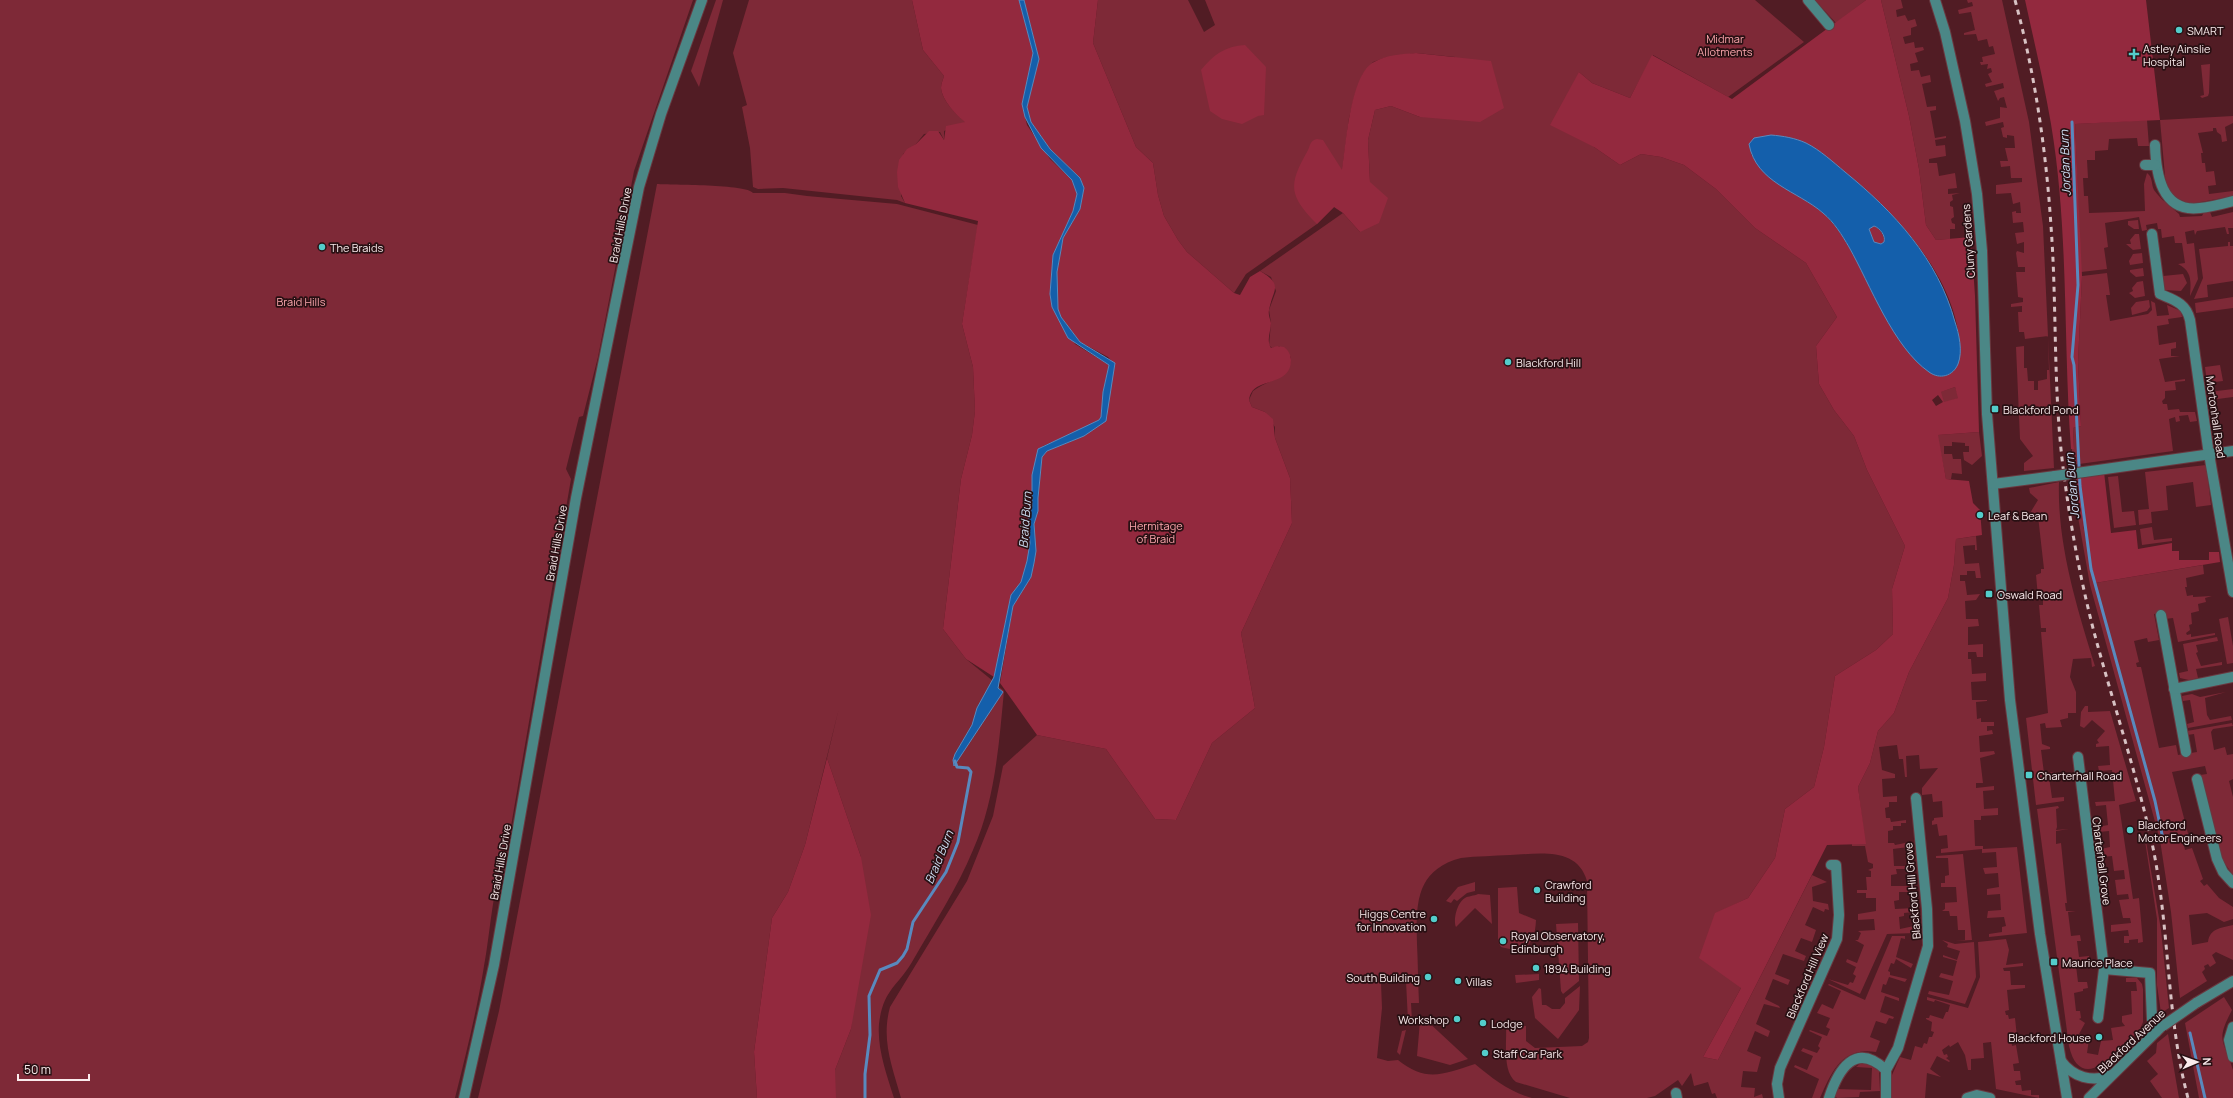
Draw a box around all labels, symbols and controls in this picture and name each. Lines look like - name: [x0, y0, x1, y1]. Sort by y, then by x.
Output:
- place label: SMART: [2187, 23, 2224, 38]
- marker: SMART: [2174, 25, 2184, 35]
- park label: Midmar Allotments: [1697, 31, 1753, 59]
- place label: Astley Ainslie Hospital: [2143, 41, 2211, 69]
- marker: Astley Ainslie Hospital: [2128, 48, 2140, 60]
- water label: Jordan Burn: [2055, 129, 2075, 196]
- street label: Braid Hills Drive: [605, 185, 635, 264]
- street label: Cluny Gardens: [1958, 203, 1978, 278]
- place label: The Braids: [330, 240, 383, 255]
- marker: The Braids: [317, 242, 327, 252]
- park label: Braid Hills: [277, 294, 326, 309]
- place label: Blackford Hill: [1516, 355, 1581, 370]
- marker: Blackford Hill: [1503, 357, 1513, 367]
- street label: Mortonhall Road: [2203, 375, 2229, 459]
- place label: Blackford Pond: [2003, 402, 2079, 417]
- marker: Blackford Pond: [1990, 404, 2000, 414]
- water label: Jordan Burn: [2061, 451, 2083, 520]
- water label: Braid Burn: [1015, 490, 1036, 549]
- street label: Braid Hills Drive: [542, 503, 570, 582]
- place label: Leaf & Bean: [1988, 508, 2047, 523]
- marker: Leaf & Bean: [1975, 510, 1985, 520]
- park label: Hermitage of Braid: [1129, 518, 1183, 546]
- place label: Oswald Road: [1997, 587, 2062, 602]
- marker: Oswald Road: [1984, 589, 1994, 599]
- place label: Charterhall Road: [2037, 768, 2122, 783]
- marker: Charterhall Road: [2024, 770, 2034, 780]
- street label: Charterhall Grove: [2089, 816, 2115, 907]
- place label: Blackford Motor Engineers: [2138, 817, 2222, 845]
- street label: Braid Hills Drive: [486, 822, 514, 901]
- marker: Blackford Motor Engineers: [2125, 825, 2135, 835]
- water label: Braid Burn: [921, 827, 958, 886]
- street label: Blackford Hill Grove: [1900, 842, 1924, 940]
- place label: Crawford Building: [1545, 877, 1592, 905]
- marker: Crawford Building: [1532, 885, 1542, 895]
- place label: Higgs Centre for Innovation: [1356, 906, 1427, 934]
- marker: Higgs Centre for Innovation: [1429, 914, 1439, 924]
- place label: Royal Observatory, Edinburgh: [1511, 928, 1605, 956]
- street label: Blackford Hill View: [1782, 931, 1832, 1021]
- marker: Royal Observatory, Edinburgh: [1498, 936, 1508, 946]
- place label: Maurice Place: [2062, 955, 2133, 970]
- marker: Maurice Place: [2049, 957, 2059, 967]
- place label: 1894 Building: [1544, 961, 1611, 976]
- marker: 1894 Building: [1531, 963, 1541, 973]
- place label: South Building: [1346, 970, 1420, 985]
- marker: South Building: [1423, 972, 1433, 982]
- place label: Villas: [1466, 974, 1492, 989]
- marker: Villas: [1453, 976, 1463, 986]
- street label: Blackford Avenue: [2094, 1005, 2168, 1076]
- place label: Workshop: [1398, 1012, 1449, 1027]
- marker: Workshop: [1452, 1014, 1462, 1024]
- place label: Lodge: [1491, 1016, 1523, 1031]
- marker: Lodge: [1478, 1018, 1488, 1028]
- place label: Blackford House: [2008, 1030, 2092, 1045]
- marker: Blackford House: [2094, 1032, 2104, 1042]
- north arrow: [2177, 1042, 2217, 1082]
- place label: Staff Car Park: [1493, 1046, 1562, 1061]
- marker: Staff Car Park: [1480, 1048, 1490, 1058]
- scale bar: [18, 1056, 89, 1082]
- text: N: [2200, 1057, 2215, 1066]
- text: 50 m: [24, 1061, 51, 1078]

